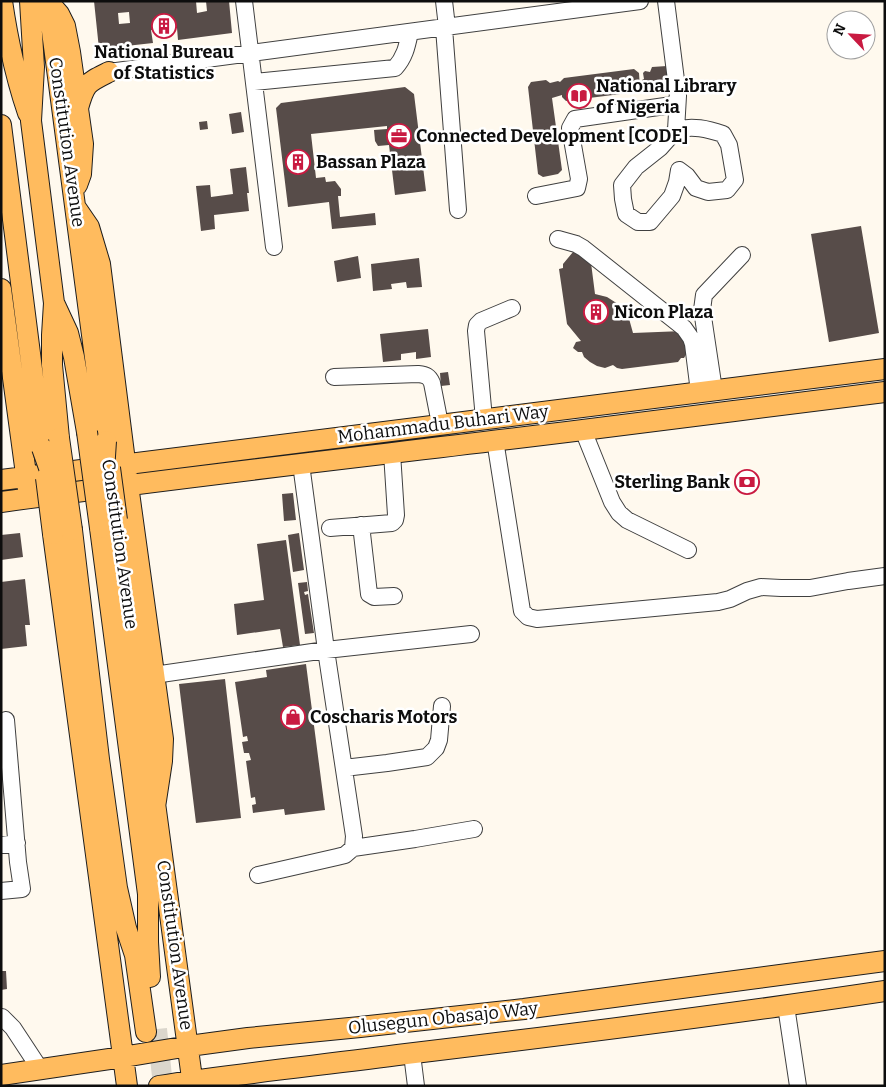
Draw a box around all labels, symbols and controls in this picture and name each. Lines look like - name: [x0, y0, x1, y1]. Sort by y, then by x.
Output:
- north arrow: [826, 10, 876, 60]
- building icon: National Bureau of Statistics: [151, 13, 177, 39]
- text: N: [830, 21, 850, 38]
- place label: National Bureau of Statistics: [94, 41, 235, 84]
- street label: Constitution Avenue: [44, 56, 90, 228]
- place label: National Library of Nigeria: [596, 75, 738, 118]
- library icon: National Library of Nigeria: [566, 83, 592, 109]
- office icon: Connected Development [CODE]: [386, 123, 412, 149]
- place label: Connected Development [CODE]: [416, 125, 689, 147]
- building icon: Bassan Plaza: [285, 149, 311, 175]
- place label: Bassan Plaza: [316, 151, 426, 173]
- building icon: Nicon Plaza: [583, 299, 609, 325]
- place label: Nicon Plaza: [614, 301, 713, 323]
- street label: Mohammadu Buhari Way: [336, 400, 550, 448]
- street label: Constitution Avenue: [97, 458, 143, 630]
- bank icon: Sterling Bank: [734, 469, 760, 495]
- place label: Sterling Bank: [614, 471, 730, 493]
- shop icon: Coscharis Motors: [280, 704, 306, 730]
- place label: Coscharis Motors: [310, 706, 457, 728]
- street label: Constitution Avenue: [152, 859, 198, 1031]
- street label: Olusegun Obasajo Way: [347, 997, 540, 1039]

